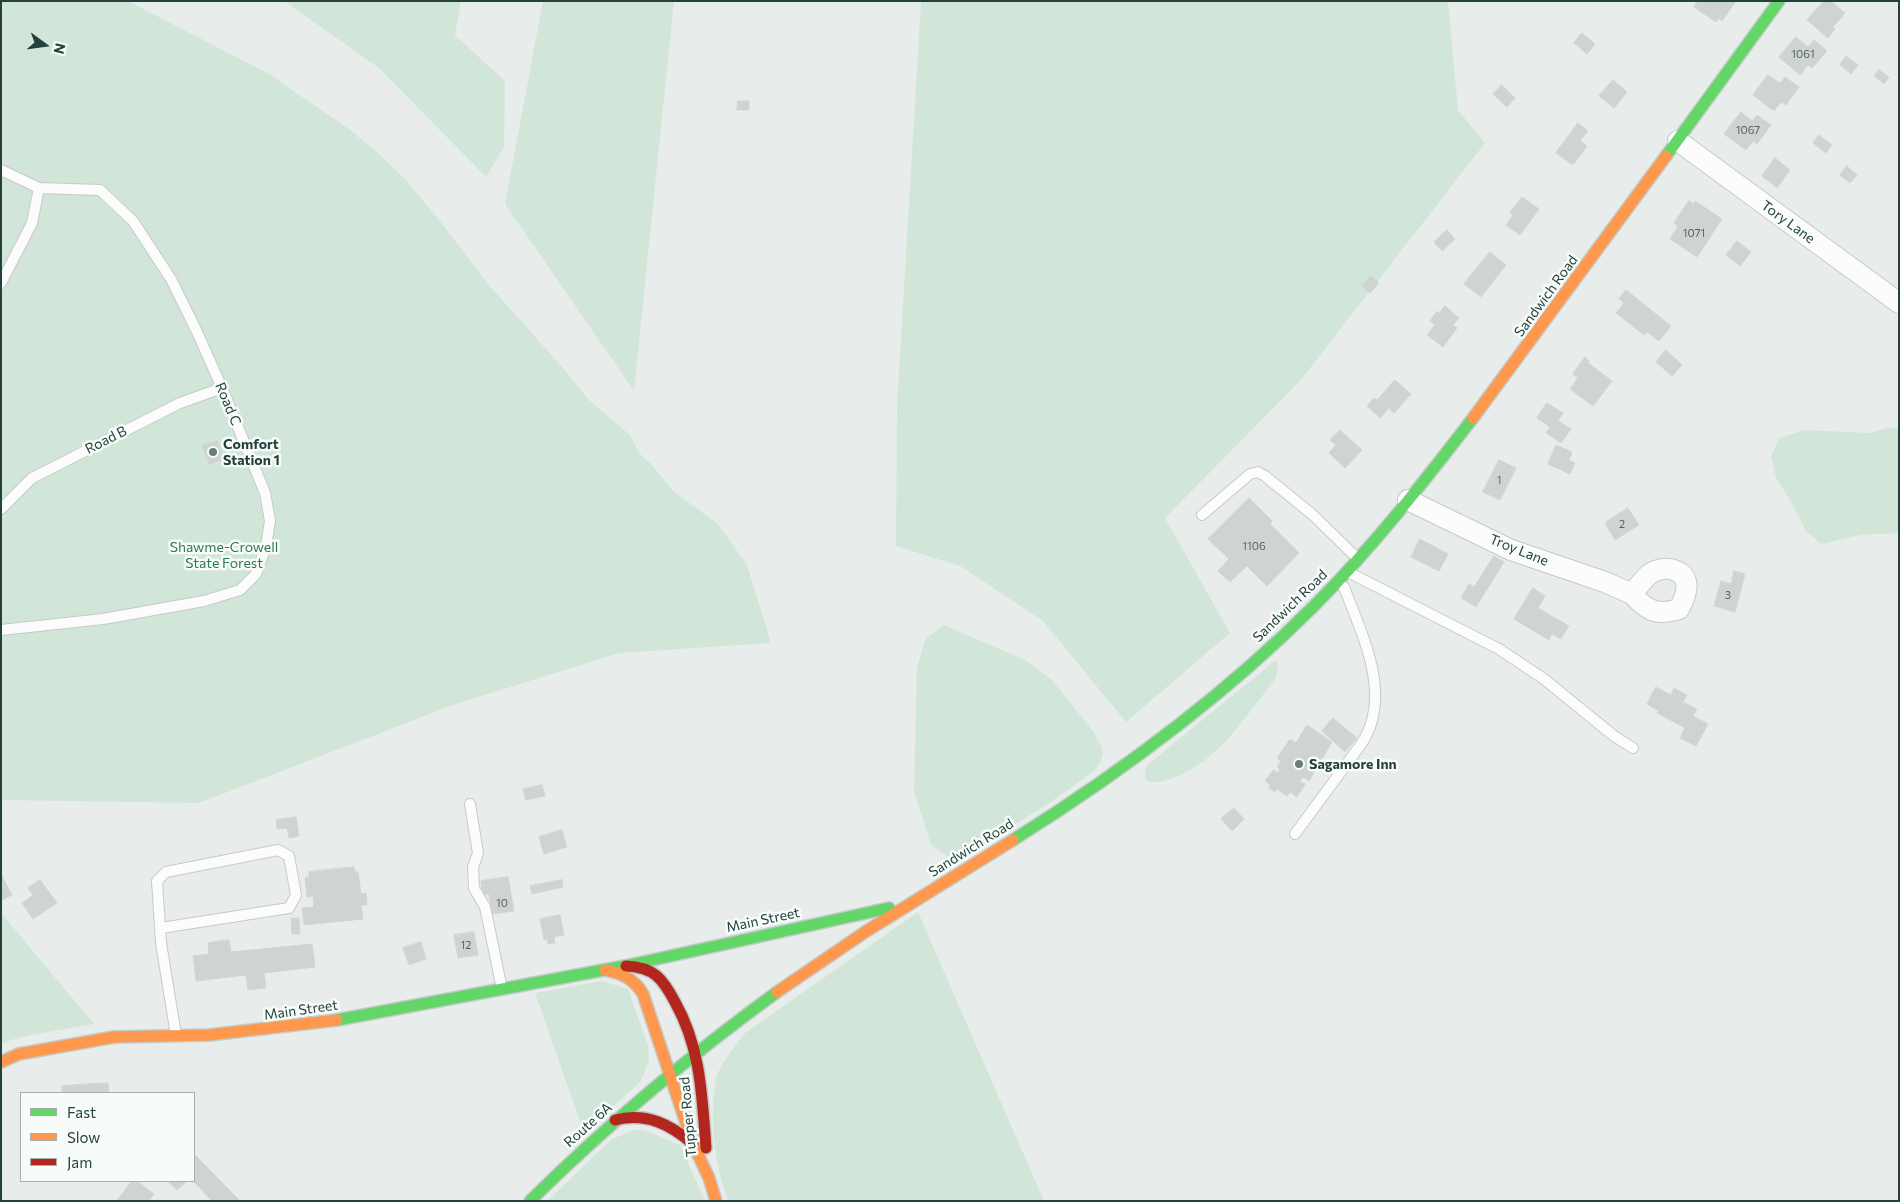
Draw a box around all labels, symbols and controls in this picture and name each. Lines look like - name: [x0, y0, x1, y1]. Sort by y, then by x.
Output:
- north arrow: [20, 20, 70, 70]
- text: N: [51, 42, 70, 56]
- house number: 1061: [1791, 47, 1815, 61]
- house number: 1067: [1736, 123, 1760, 137]
- street label: Tory Lane: [1758, 197, 1818, 247]
- house number: 1071: [1683, 226, 1705, 240]
- street label: Sandwich Road: [1511, 252, 1581, 340]
- street label: Road C: [211, 380, 245, 428]
- street label: Road B: [82, 422, 130, 458]
- place label: Comfort Station 1: [223, 436, 280, 468]
- marker: Comfort Station 1: [207, 446, 219, 458]
- house number: 1: [1497, 473, 1501, 487]
- house number: 2: [1619, 517, 1625, 531]
- street label: Troy Lane: [1487, 531, 1551, 569]
- park label: Shawme-Crowell State Forest: [170, 539, 278, 572]
- house number: 1106: [1242, 539, 1266, 553]
- street label: Sandwich Road: [1249, 566, 1331, 646]
- house number: 3: [1725, 588, 1731, 602]
- place label: Sagamore Inn: [1309, 756, 1397, 772]
- marker: Sagamore Inn: [1293, 758, 1305, 770]
- street label: Sandwich Road: [926, 815, 1016, 881]
- house number: 10: [496, 896, 508, 910]
- street label: Main Street: [725, 904, 801, 936]
- house number: 12: [461, 938, 471, 952]
- street label: Main Street: [263, 997, 339, 1023]
- street label: Tupper Road: [676, 1076, 700, 1158]
- legend: [20, 1092, 195, 1182]
- street label: Route 6A: [561, 1099, 615, 1151]
- text: Fast: [67, 1103, 96, 1121]
- text: Slow: [67, 1128, 100, 1146]
- text: Jam: [67, 1153, 92, 1171]

